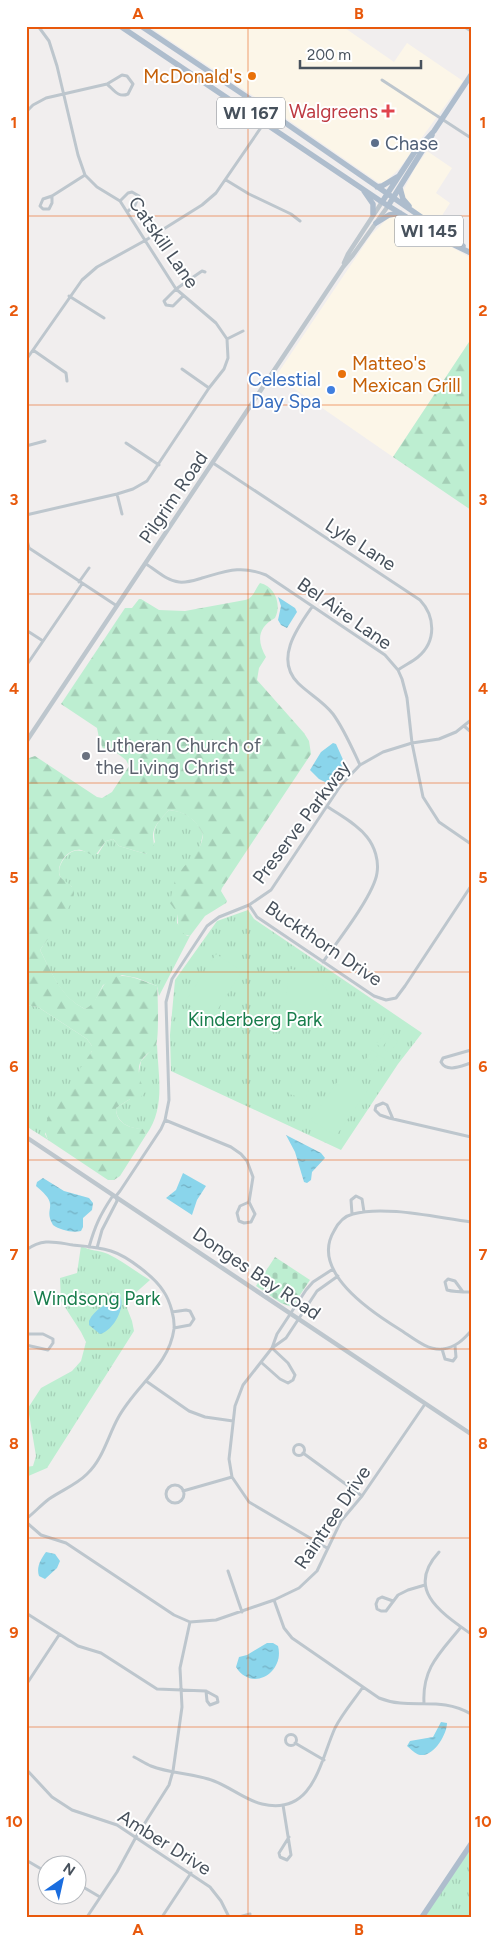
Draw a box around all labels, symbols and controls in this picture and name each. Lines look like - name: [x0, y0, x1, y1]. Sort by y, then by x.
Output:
- text: A: [132, 4, 144, 23]
- text: B: [354, 4, 364, 23]
- scale bar: [300, 38, 421, 70]
- text: 200 m: [307, 46, 351, 64]
- place label: McDonald's: [143, 65, 242, 88]
- marker: McDonald's: [246, 70, 258, 82]
- road number: WI 167: [217, 98, 285, 128]
- place label: Walgreens: [289, 100, 378, 123]
- marker: Walgreens: [382, 105, 394, 117]
- text: 1: [11, 113, 17, 132]
- text: 1: [480, 113, 486, 132]
- place label: Chase: [385, 132, 438, 155]
- marker: Chase: [369, 137, 381, 149]
- street label: Catskill Lane: [124, 192, 204, 293]
- road number: WI 145: [395, 216, 463, 247]
- text: 2: [9, 301, 19, 320]
- text: 2: [478, 301, 488, 320]
- place label: Matteo's Mexican Grill: [352, 352, 461, 397]
- place label: Celestial Day Spa: [248, 368, 321, 413]
- marker: Matteo's Mexican Grill: [336, 368, 348, 380]
- marker: Celestial Day Spa: [325, 384, 337, 396]
- street label: Pilgrim Road: [134, 447, 213, 548]
- text: 3: [10, 490, 19, 509]
- text: 3: [479, 490, 488, 509]
- street label: Lyle Lane: [321, 513, 400, 576]
- street label: Bel Aire Lane: [293, 572, 396, 654]
- text: 4: [9, 679, 19, 698]
- text: 4: [478, 679, 488, 698]
- place label: Lutheran Church of the Living Christ: [96, 734, 261, 779]
- marker: Lutheran Church of the Living Christ: [80, 750, 92, 762]
- street label: Preserve Parkway: [248, 756, 355, 889]
- text: 5: [9, 868, 19, 887]
- text: 5: [478, 868, 488, 887]
- street label: Buckthorn Drive: [261, 896, 387, 991]
- park label: Kinderberg Park: [188, 1008, 323, 1031]
- text: 6: [9, 1057, 19, 1076]
- text: 6: [478, 1057, 488, 1076]
- street label: Donges Bay Road: [188, 1222, 325, 1325]
- text: 7: [10, 1245, 19, 1264]
- text: 7: [479, 1245, 488, 1264]
- park label: Windsong Park: [34, 1287, 161, 1310]
- text: 8: [9, 1434, 19, 1453]
- text: 8: [478, 1434, 488, 1453]
- street label: Raintree Drive: [289, 1461, 375, 1573]
- text: 9: [9, 1623, 19, 1642]
- text: 9: [478, 1623, 488, 1642]
- street label: Amber Drive: [114, 1805, 216, 1880]
- text: 10: [5, 1812, 23, 1831]
- text: 10: [474, 1812, 492, 1831]
- north arrow: [38, 1856, 88, 1906]
- text: N: [60, 1860, 78, 1880]
- text: A: [132, 1920, 144, 1939]
- text: B: [354, 1920, 364, 1939]

